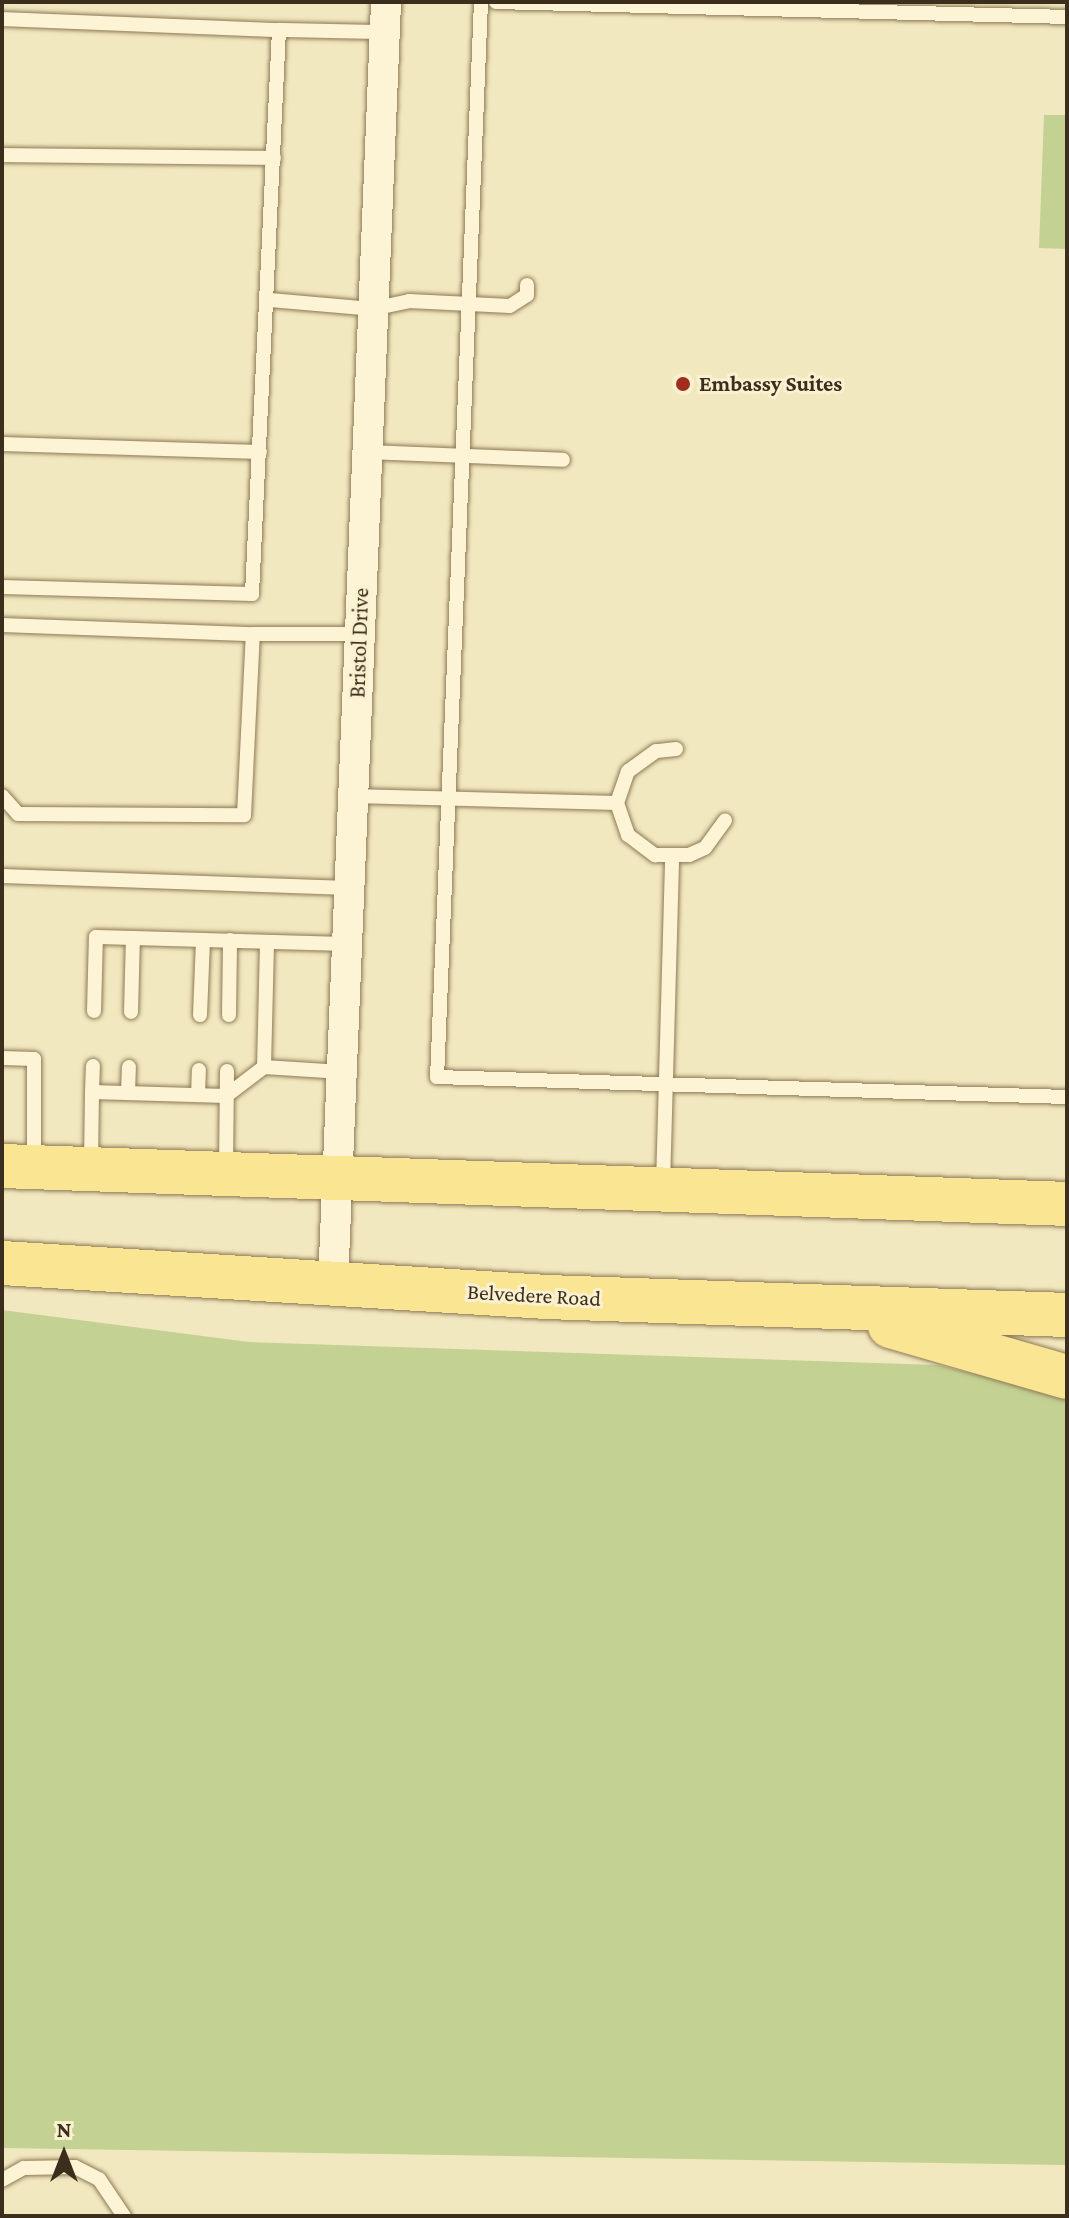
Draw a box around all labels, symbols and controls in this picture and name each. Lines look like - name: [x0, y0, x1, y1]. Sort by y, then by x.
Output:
- place label: Embassy Suites: [699, 371, 842, 397]
- marker: Embassy Suites: [674, 375, 692, 393]
- street label: Bristol Drive: [344, 588, 374, 698]
- street label: Belvedere Road: [466, 1278, 602, 1312]
- north arrow: [24, 2114, 104, 2194]
- text: N: [57, 2117, 72, 2142]

